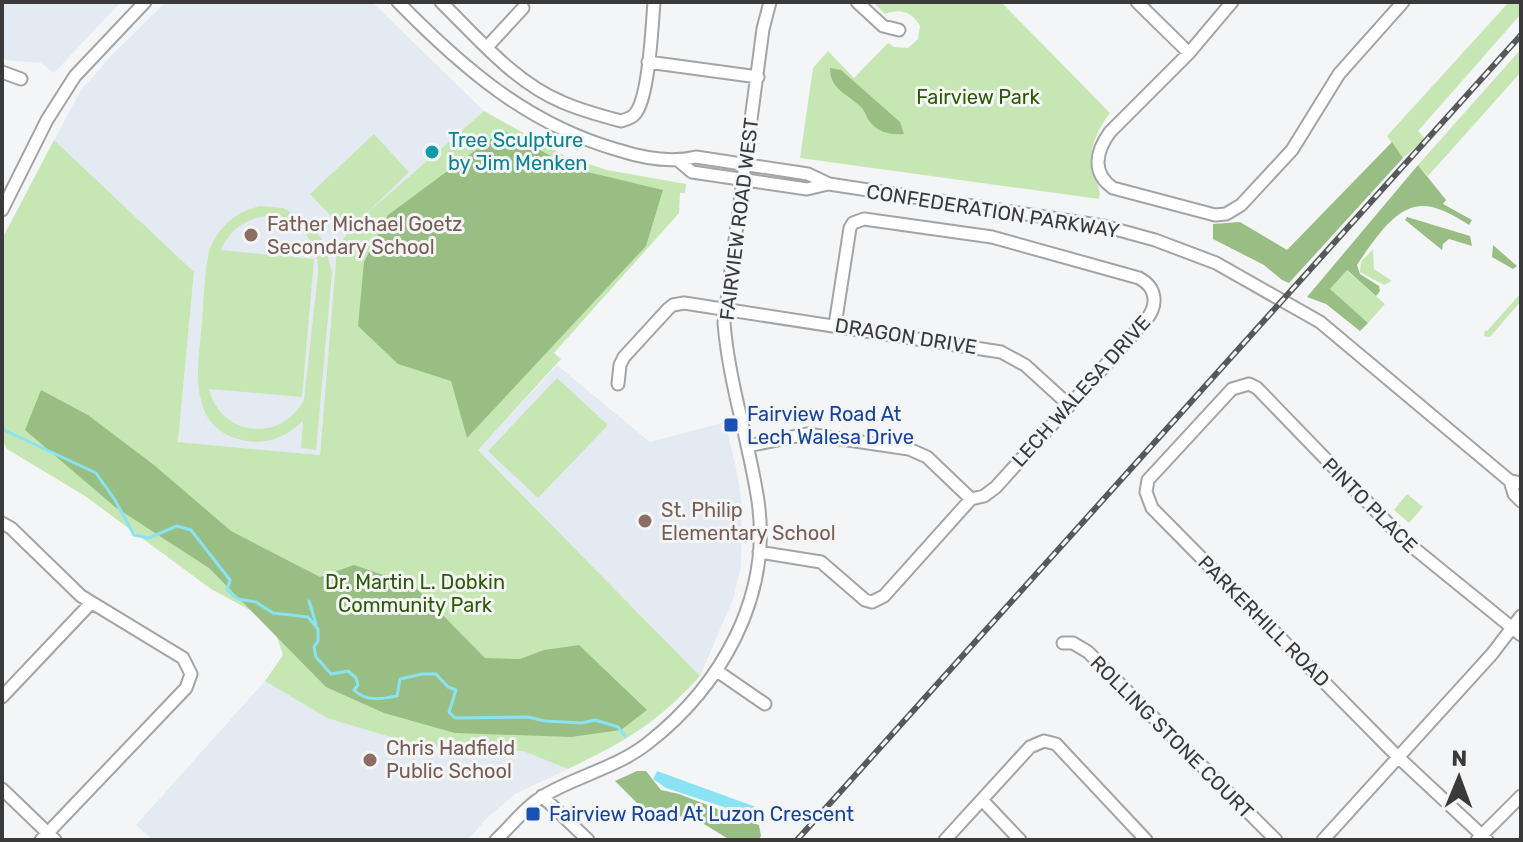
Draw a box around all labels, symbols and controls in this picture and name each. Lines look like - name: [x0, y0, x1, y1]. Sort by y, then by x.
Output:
- park label: Fairview Park: [916, 85, 1040, 109]
- street label: FAIRVIEW ROAD WEST: [715, 116, 763, 322]
- place label: Tree Sculpture by Jim Menken: [448, 128, 587, 175]
- marker: Tree Sculpture by Jim Menken: [423, 143, 441, 161]
- street label: CONFEDERATION PARKWAY: [865, 179, 1121, 243]
- place label: Father Michael Goetz Secondary School: [267, 212, 462, 259]
- marker: Father Michael Goetz Secondary School: [242, 226, 260, 244]
- street label: LECH WALESA DRIVE: [1007, 310, 1155, 472]
- street label: DRAGON DRIVE: [833, 313, 979, 359]
- place label: Fairview Road At Lech Walesa Drive: [747, 402, 914, 449]
- marker: Fairview Road At Lech Walesa Drive: [722, 416, 740, 434]
- street label: PINTO PLACE: [1317, 452, 1423, 558]
- place label: St. Philip Elementary School: [661, 498, 836, 545]
- marker: St. Philip Elementary School: [636, 512, 654, 530]
- street label: PARKERHILL ROAD: [1193, 550, 1335, 692]
- park label: Dr. Martin L. Dobkin Community Park: [325, 570, 505, 617]
- street label: ROLLING STONE COURT: [1086, 651, 1259, 824]
- place label: Chris Hadfield Public School: [386, 736, 515, 783]
- north arrow: [1419, 738, 1499, 818]
- text: N: [1451, 745, 1467, 772]
- marker: Chris Hadfield Public School: [361, 751, 379, 769]
- place label: Fairview Road At Luzon Crescent: [549, 802, 854, 826]
- marker: Fairview Road At Luzon Crescent: [524, 805, 542, 823]

